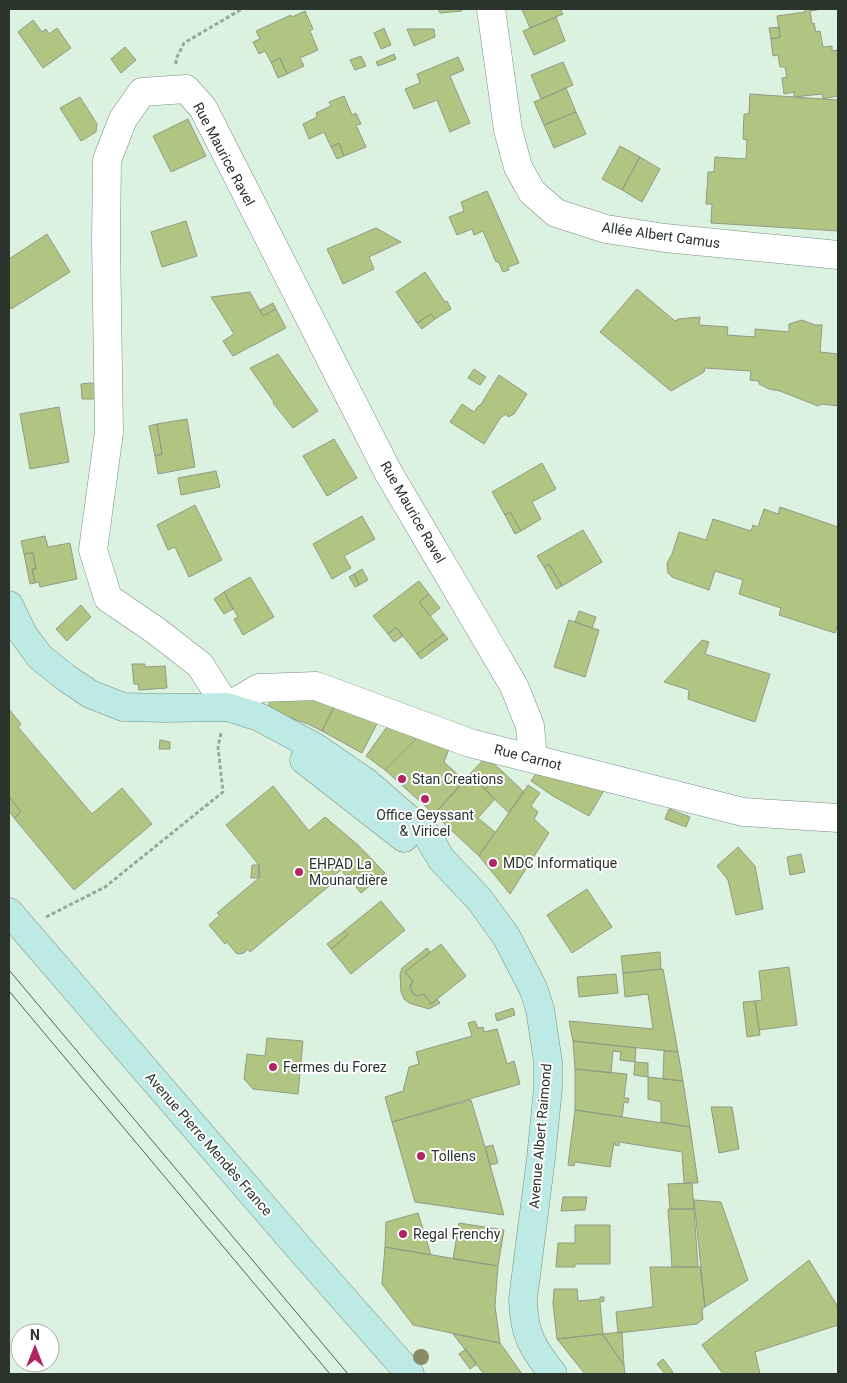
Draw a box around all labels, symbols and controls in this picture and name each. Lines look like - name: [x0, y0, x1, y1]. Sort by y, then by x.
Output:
- street label: Rue Maurice Ravel: [190, 100, 258, 208]
- street label: Allée Albert Camus: [601, 219, 721, 251]
- street label: Rue Maurice Ravel: [377, 458, 449, 566]
- street label: Rue Carnot: [493, 741, 564, 773]
- place label: Stan Creations: [412, 771, 503, 787]
- marker: Stan Creations: [396, 773, 408, 785]
- marker: Office Geyssant & Viricel: [419, 793, 431, 805]
- place label: Office Geyssant & Viricel: [376, 807, 474, 839]
- place label: MDC Informatique: [503, 855, 617, 871]
- place label: EHPAD La Mounardière: [309, 856, 388, 888]
- marker: MDC Informatique: [487, 857, 499, 869]
- marker: EHPAD La Mounardière: [293, 866, 305, 878]
- place label: Fermes du Forez: [283, 1059, 387, 1075]
- marker: Fermes du Forez: [267, 1061, 279, 1073]
- street label: Avenue Albert Raimond: [526, 1063, 554, 1209]
- street label: Avenue Pierre Mendès France: [142, 1069, 276, 1219]
- place label: Tollens: [431, 1148, 476, 1164]
- marker: Tollens: [415, 1150, 427, 1162]
- place label: Regal Frenchy: [413, 1226, 501, 1242]
- marker: Regal Frenchy: [397, 1228, 409, 1240]
- north arrow: [10, 1323, 60, 1373]
- text: N: [30, 1327, 40, 1343]

